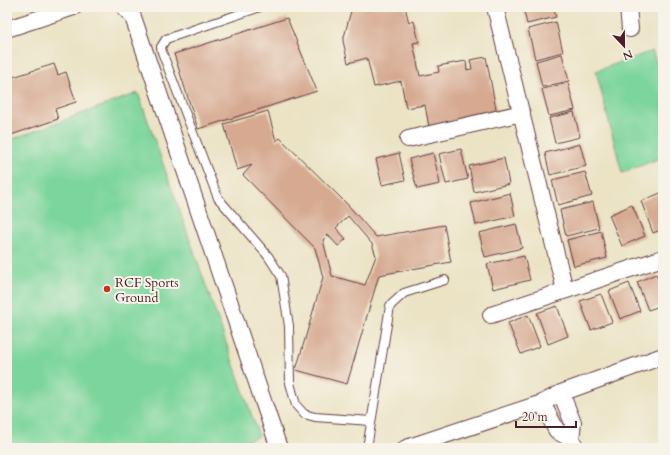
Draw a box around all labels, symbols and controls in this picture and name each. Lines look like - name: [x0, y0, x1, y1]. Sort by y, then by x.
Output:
- north arrow: [604, 26, 644, 66]
- text: N: [620, 46, 635, 64]
- place label: RCF Sports Ground: [115, 274, 179, 307]
- marker: RCF Sports Ground: [102, 284, 112, 294]
- scale bar: [516, 403, 576, 429]
- text: 20 m: [522, 409, 549, 425]

